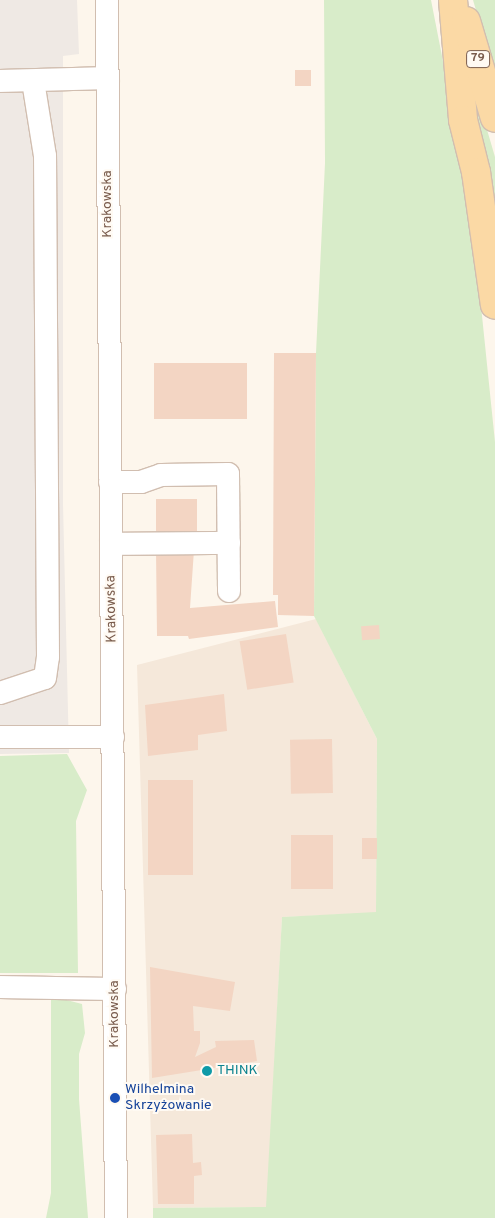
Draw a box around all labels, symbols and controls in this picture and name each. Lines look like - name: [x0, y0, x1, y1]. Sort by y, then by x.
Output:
- road number: 79: [466, 50, 490, 68]
- street label: Krakowska: [100, 170, 116, 238]
- street label: Krakowska: [103, 575, 121, 643]
- street label: Krakowska: [107, 980, 123, 1048]
- place label: THINK: [217, 1063, 258, 1079]
- marker: THINK: [201, 1065, 213, 1077]
- place label: Wilhelmina Skrzyżowanie: [125, 1082, 212, 1114]
- marker: Wilhelmina Skrzyżowanie: [109, 1092, 121, 1104]

